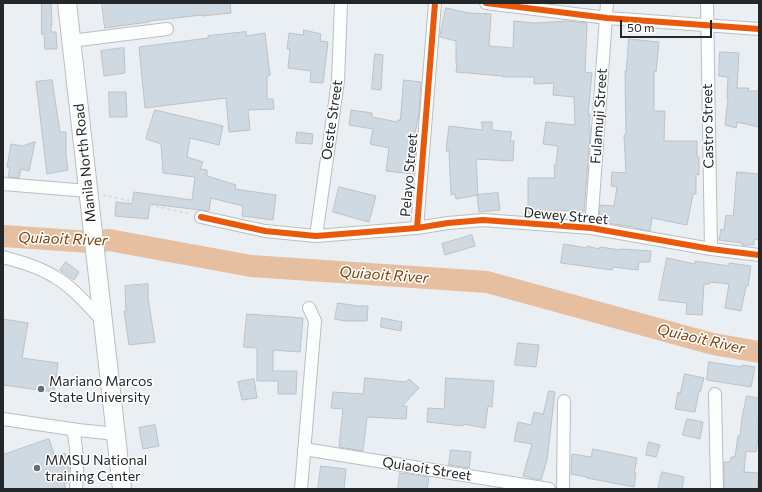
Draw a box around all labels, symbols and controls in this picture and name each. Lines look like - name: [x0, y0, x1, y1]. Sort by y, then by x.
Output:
- scale bar: [622, 12, 714, 38]
- text: 50 m: [627, 20, 655, 34]
- street label: Fulamuji Street: [587, 68, 611, 164]
- street label: Oeste Street: [318, 79, 346, 161]
- street label: Castro Street: [699, 83, 717, 169]
- street label: Manila North Road: [70, 103, 100, 223]
- street label: Pelayo Street: [397, 132, 421, 218]
- street label: Dewey Street: [523, 204, 609, 228]
- water label: Quiaoit River: [18, 228, 108, 250]
- water label: Quiaoit River: [339, 263, 429, 287]
- water label: Quiaoit River: [655, 320, 747, 358]
- place label: Mariano Marcos State University: [49, 373, 153, 406]
- marker: Mariano Marcos State University: [36, 384, 46, 394]
- place label: MMSU National training Center: [45, 452, 147, 484]
- street label: Quiaoit Street: [381, 454, 473, 484]
- marker: MMSU National training Center: [32, 463, 42, 473]

